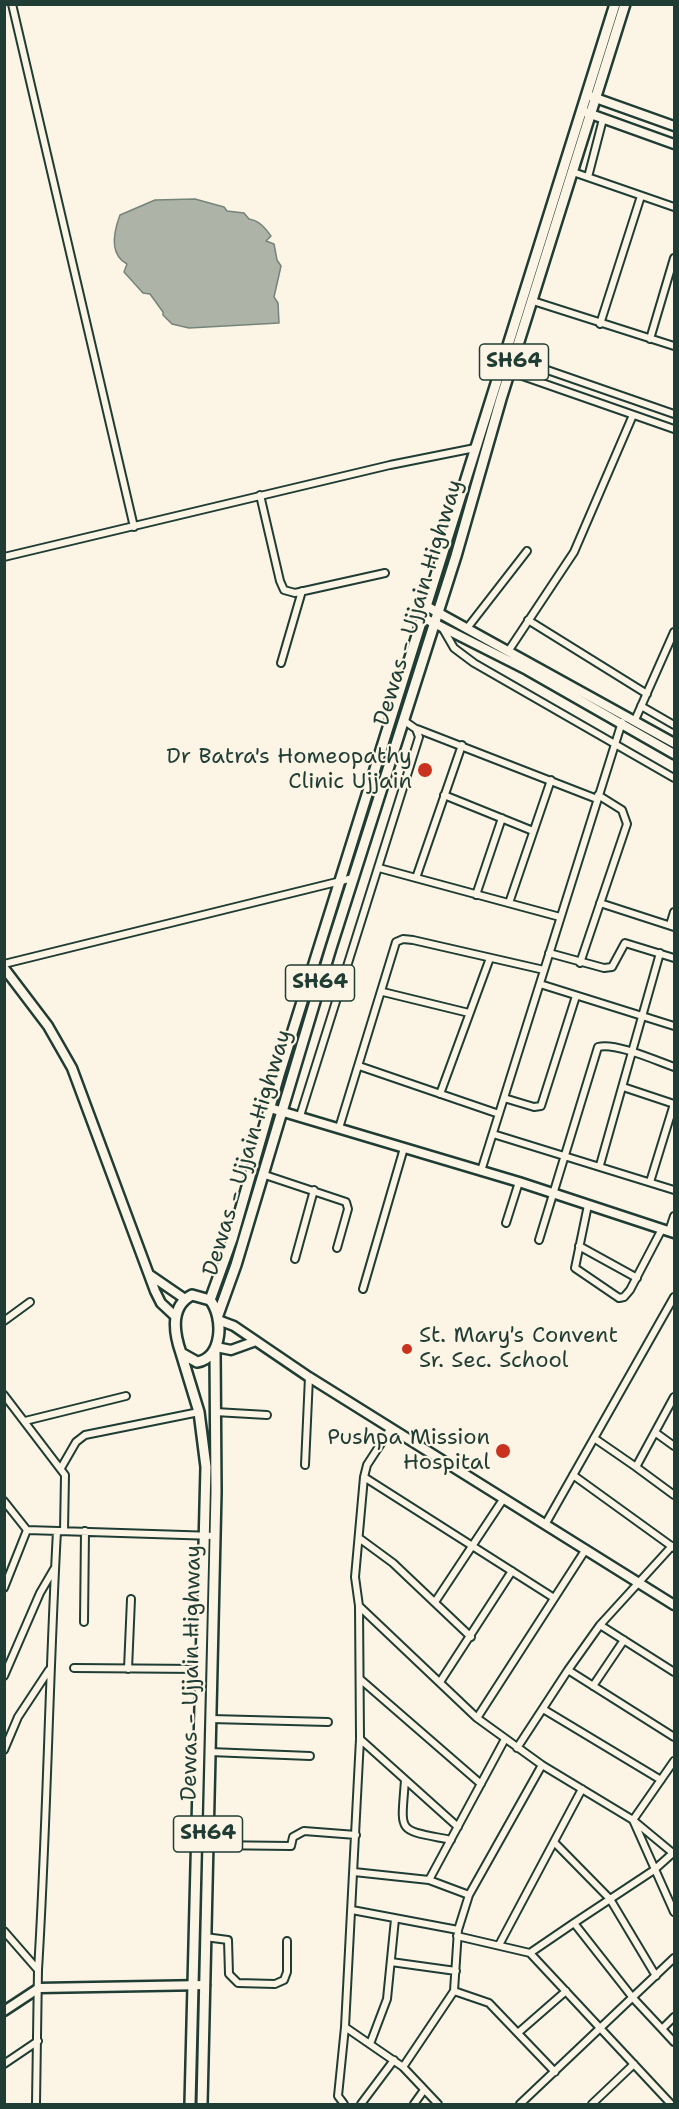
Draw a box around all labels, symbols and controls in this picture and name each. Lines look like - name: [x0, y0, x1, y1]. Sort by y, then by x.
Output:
- road number: SH64: [480, 344, 548, 380]
- street label: Dewas - Ujjain Highway: [369, 477, 469, 729]
- place label: Dr Batra's Homeopathy Clinic Ujjain: [166, 744, 412, 796]
- marker: Dr Batra's Homeopathy Clinic Ujjain: [416, 761, 434, 779]
- road number: SH64: [286, 965, 354, 1001]
- street label: Dewas - Ujjain Highway: [198, 1027, 298, 1279]
- place label: St. Mary's Convent Sr. Sec. School: [419, 1323, 618, 1374]
- marker: St. Mary's Convent Sr. Sec. School: [400, 1342, 414, 1356]
- place label: Pushpa Mission Hospital: [327, 1425, 490, 1476]
- marker: Pushpa Mission Hospital: [494, 1442, 512, 1460]
- street label: Dewas - Ujjain Highway: [177, 1545, 207, 1801]
- road number: SH64: [174, 1816, 242, 1852]

